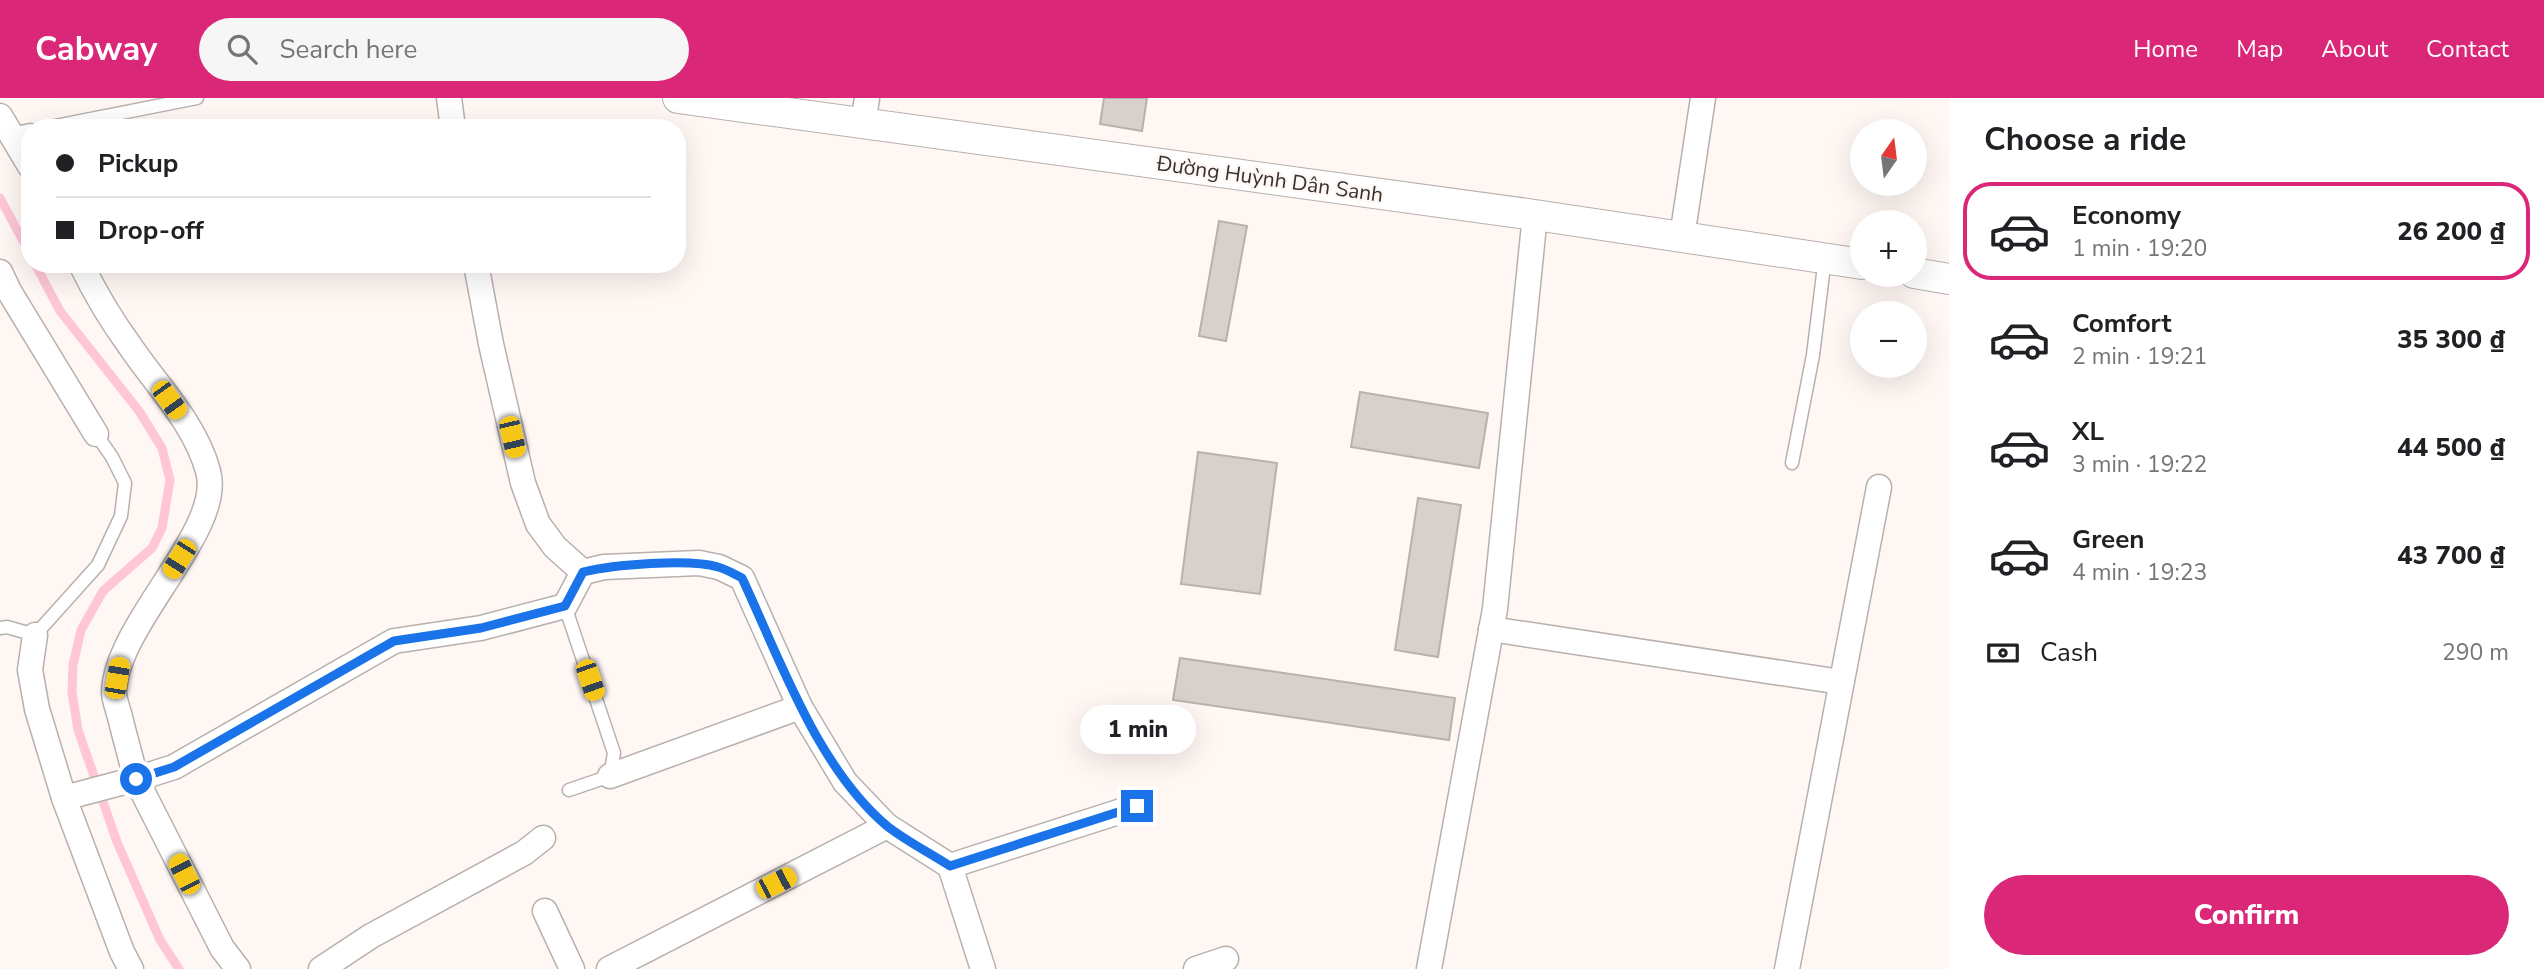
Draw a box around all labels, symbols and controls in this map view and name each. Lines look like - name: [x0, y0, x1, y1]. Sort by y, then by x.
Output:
- search box: [199, 18, 689, 81]
- text: Cabway: [35, 27, 157, 72]
- icon: search: [223, 30, 261, 68]
- text: Search here: [279, 32, 417, 67]
- text: Home: [2133, 33, 2198, 65]
- text: Map: [2236, 33, 2283, 65]
- text: About: [2321, 33, 2388, 65]
- text: Contact: [2426, 33, 2509, 65]
- text: Choose a ride: [1984, 118, 2186, 161]
- north arrow: [1850, 119, 1927, 196]
- map controls: [1850, 119, 1927, 378]
- text: Pickup: [98, 146, 178, 181]
- street label: Đường Huỳnh Dân Sanh: [1154, 149, 1385, 209]
- text: Economy: [2072, 198, 2181, 233]
- icon: car: [1988, 200, 2051, 263]
- button: +: [1850, 210, 1927, 287]
- text: Drop-off: [98, 213, 204, 248]
- text: 26 200 ₫: [2397, 214, 2505, 249]
- text: 1 min · 19:20: [2072, 233, 2207, 264]
- button: −: [1850, 301, 1927, 378]
- text: Comfort: [2072, 306, 2172, 341]
- icon: car: [1988, 308, 2051, 371]
- text: 35 300 ₫: [2397, 322, 2505, 357]
- text: 2 min · 19:21: [2072, 341, 2207, 372]
- car: [149, 377, 190, 423]
- car: [498, 414, 527, 460]
- text: XL: [2072, 414, 2104, 449]
- icon: car: [1988, 416, 2051, 479]
- text: 44 500 ₫: [2397, 430, 2505, 465]
- text: 3 min · 19:22: [2072, 449, 2207, 480]
- text: Green: [2072, 522, 2145, 557]
- icon: car: [1988, 524, 2051, 587]
- car: [159, 536, 200, 582]
- text: 43 700 ₫: [2397, 538, 2505, 573]
- text: 4 min · 19:23: [2072, 557, 2207, 588]
- icon: cash: [1984, 634, 2022, 672]
- text: Cash: [2040, 635, 2098, 670]
- text: 290 m: [2442, 637, 2509, 668]
- car: [104, 655, 131, 701]
- car: [574, 657, 607, 703]
- callout: 1 min: [1079, 704, 1195, 754]
- text: 1 min: [1108, 714, 1168, 745]
- route start: [120, 763, 152, 795]
- route end: [1121, 790, 1153, 822]
- car: [166, 851, 203, 897]
- car: [753, 864, 800, 902]
- button: Confirm: [1984, 875, 2509, 955]

